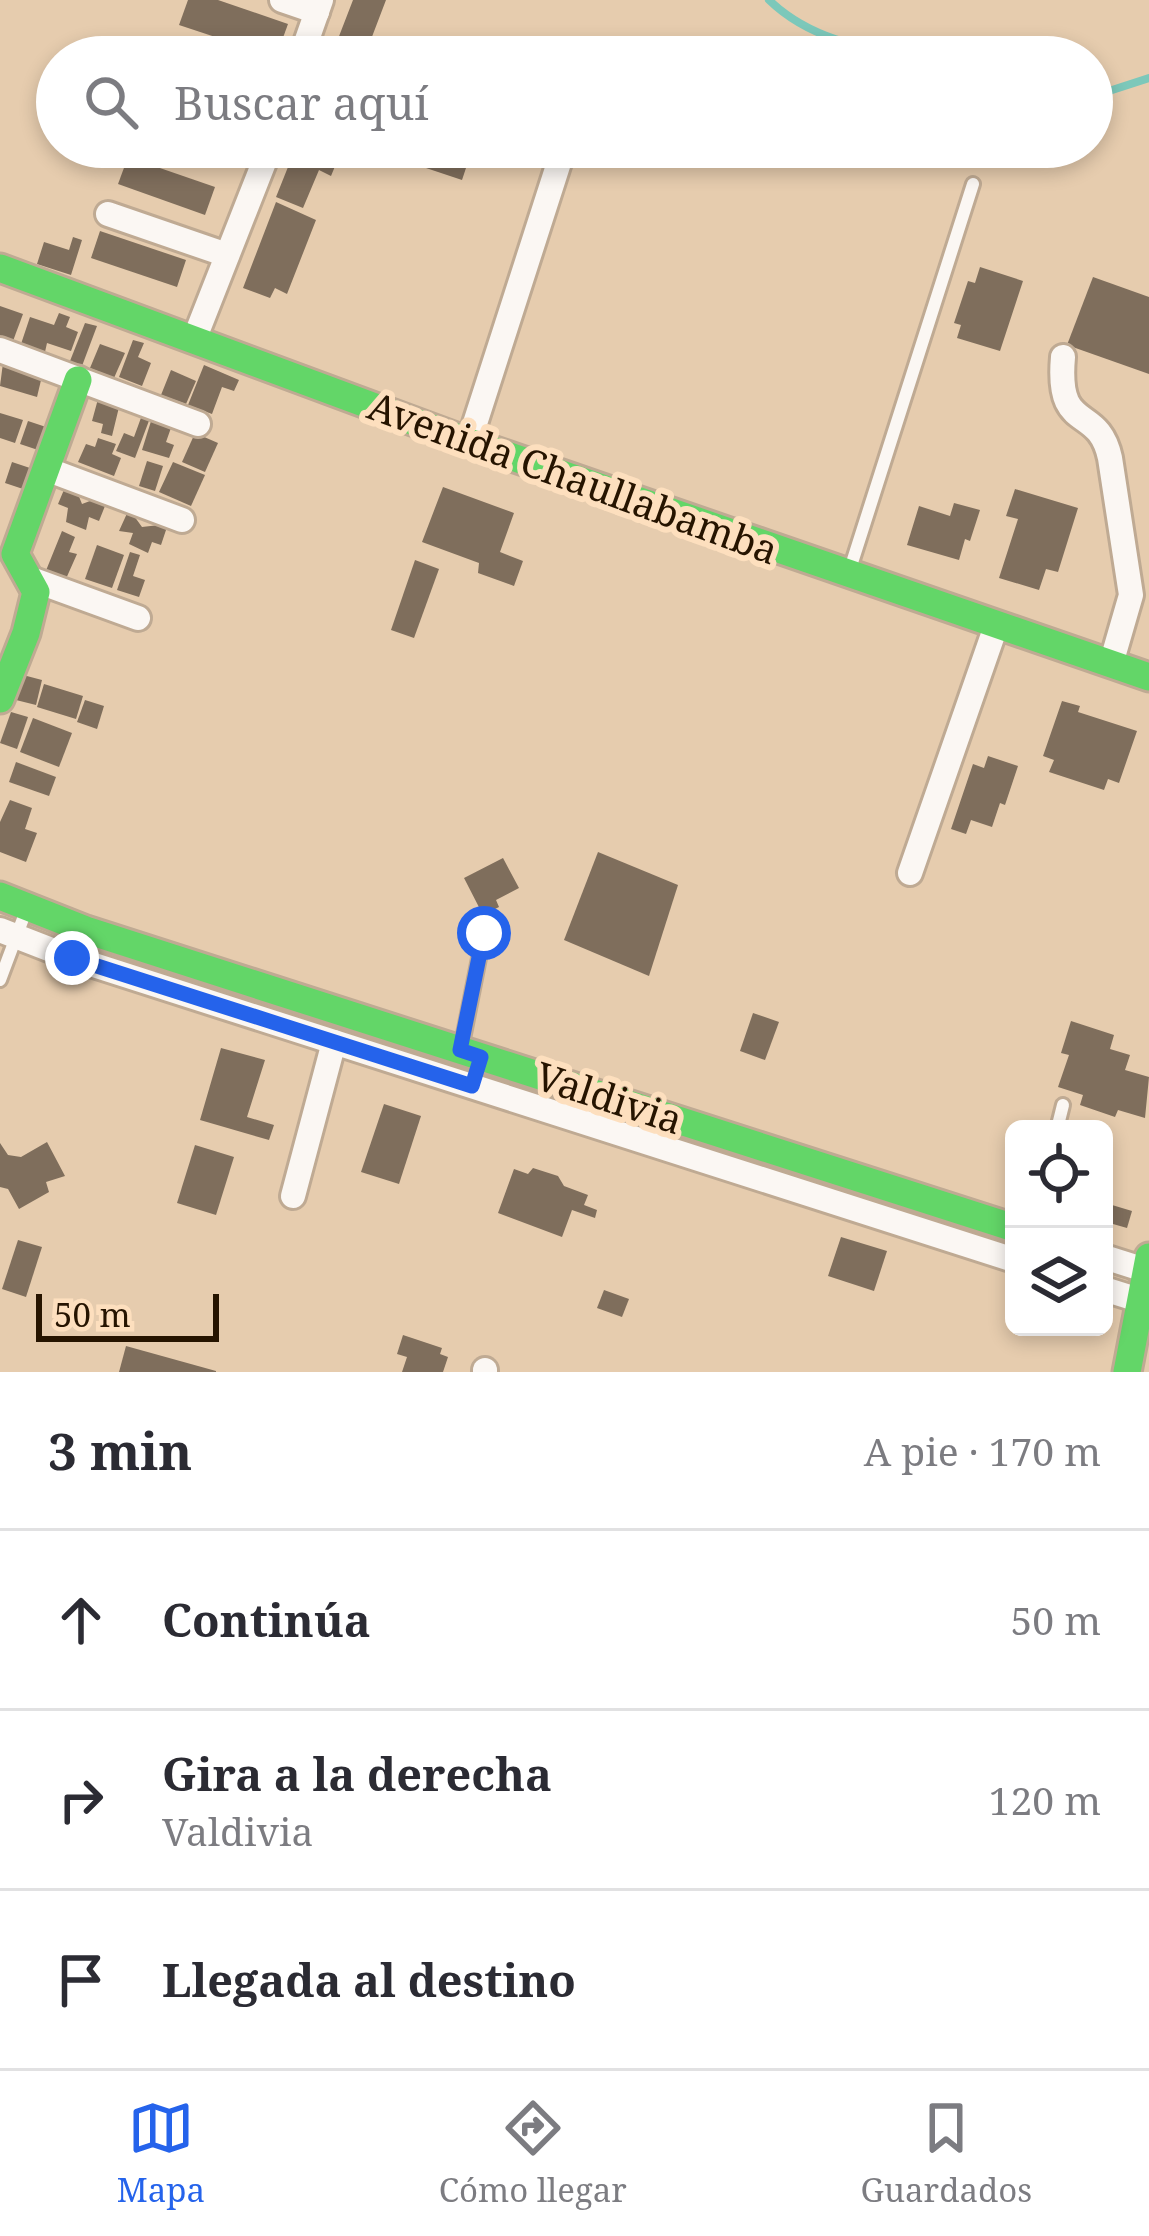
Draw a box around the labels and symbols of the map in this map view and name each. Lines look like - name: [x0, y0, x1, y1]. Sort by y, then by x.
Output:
- street label: Avenida Chaullabamba: [361, 378, 786, 575]
- route start: [457, 906, 511, 960]
- route end: [45, 931, 99, 985]
- street label: Valdivia: [529, 1048, 690, 1145]
- scale bar: [36, 1288, 219, 1341]

